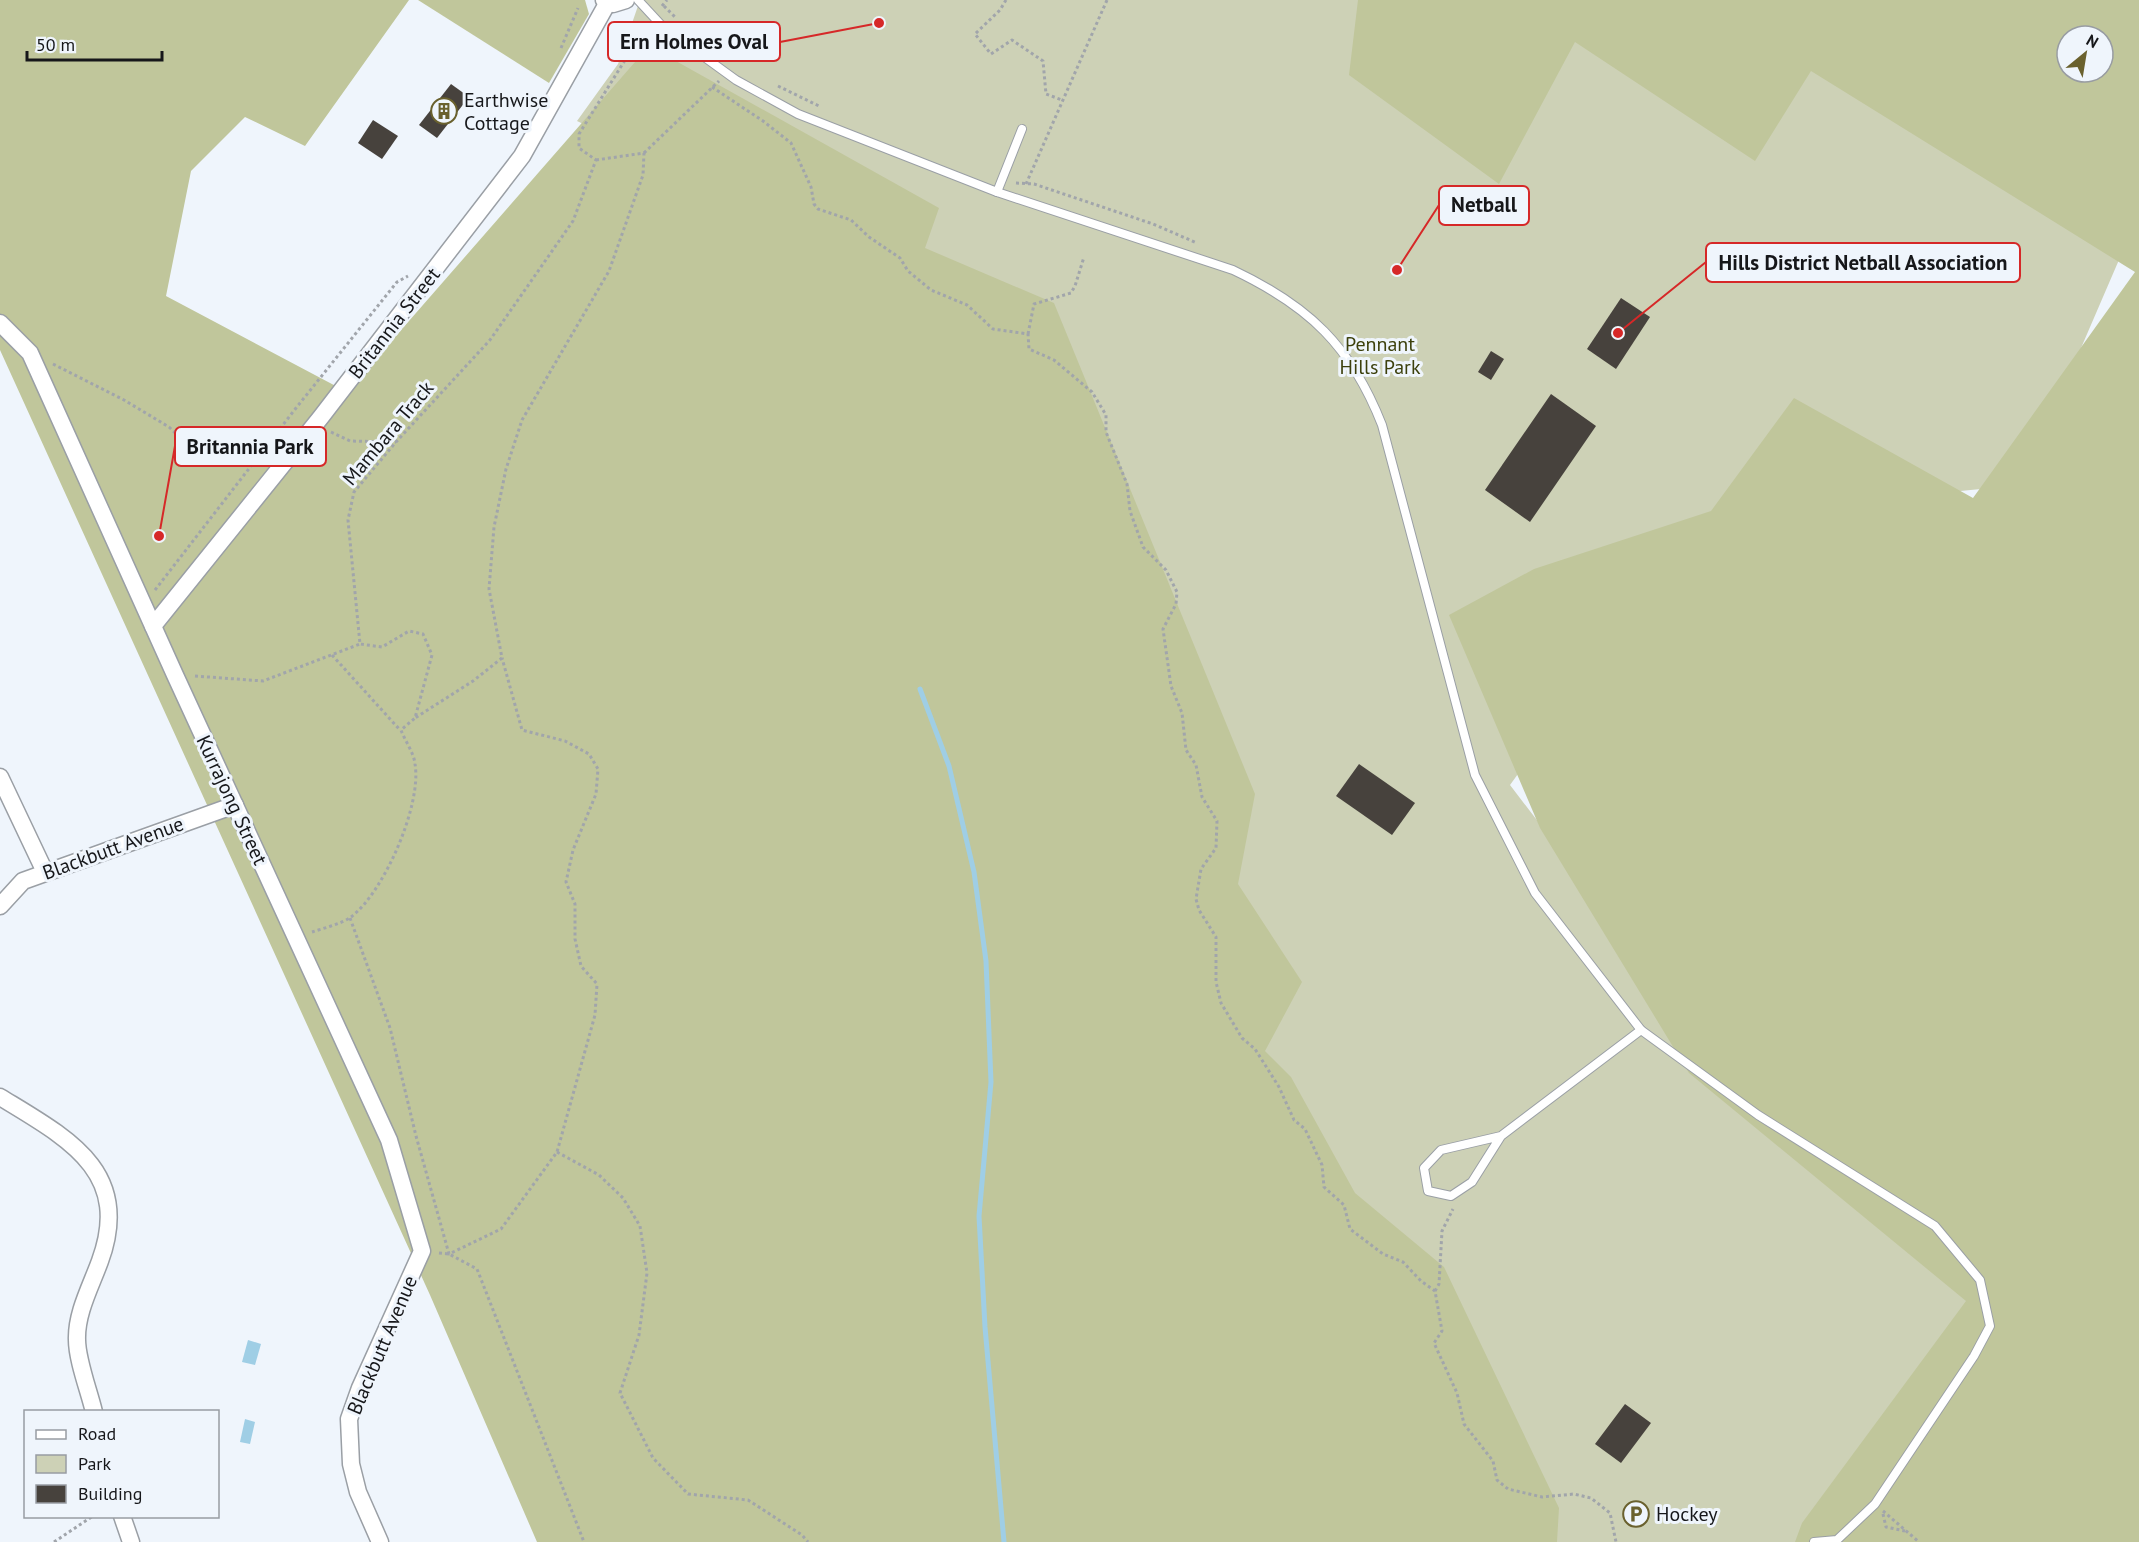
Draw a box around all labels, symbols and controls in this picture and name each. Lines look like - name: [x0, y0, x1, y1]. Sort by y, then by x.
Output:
- callout: Ern Holmes Oval: [608, 22, 780, 61]
- scale bar: [27, 24, 162, 62]
- north arrow: [2055, 24, 2115, 84]
- text: Ern Holmes Oval: [620, 28, 769, 55]
- text: N: [2083, 30, 2102, 52]
- text: 50 m: [36, 33, 75, 56]
- place label: Earthwise Cottage: [464, 87, 548, 136]
- building icon: Earthwise Cottage: [429, 96, 459, 126]
- callout: Netball: [1439, 186, 1529, 225]
- text: Netball: [1451, 191, 1518, 218]
- callout: Hills District Netball Association: [1706, 243, 2020, 282]
- text: Hills District Netball Association: [1719, 249, 2007, 276]
- street label: Britannia Street: [342, 262, 446, 384]
- park label: Pennant Hills Park: [1339, 331, 1421, 380]
- street label: Mambara Track: [337, 375, 440, 491]
- callout: Britannia Park: [175, 427, 326, 466]
- text: Britannia Park: [187, 433, 314, 460]
- street label: Kurrajong Street: [191, 731, 273, 869]
- street label: Blackbutt Avenue: [39, 810, 187, 886]
- street label: Blackbutt Avenue: [341, 1272, 423, 1418]
- legend: [24, 1410, 219, 1518]
- text: Road: [78, 1422, 116, 1445]
- text: Park: [78, 1452, 111, 1475]
- text: Building: [78, 1482, 142, 1505]
- parking icon: Hockey: [1621, 1499, 1651, 1529]
- place label: Hockey: [1656, 1501, 1718, 1527]

